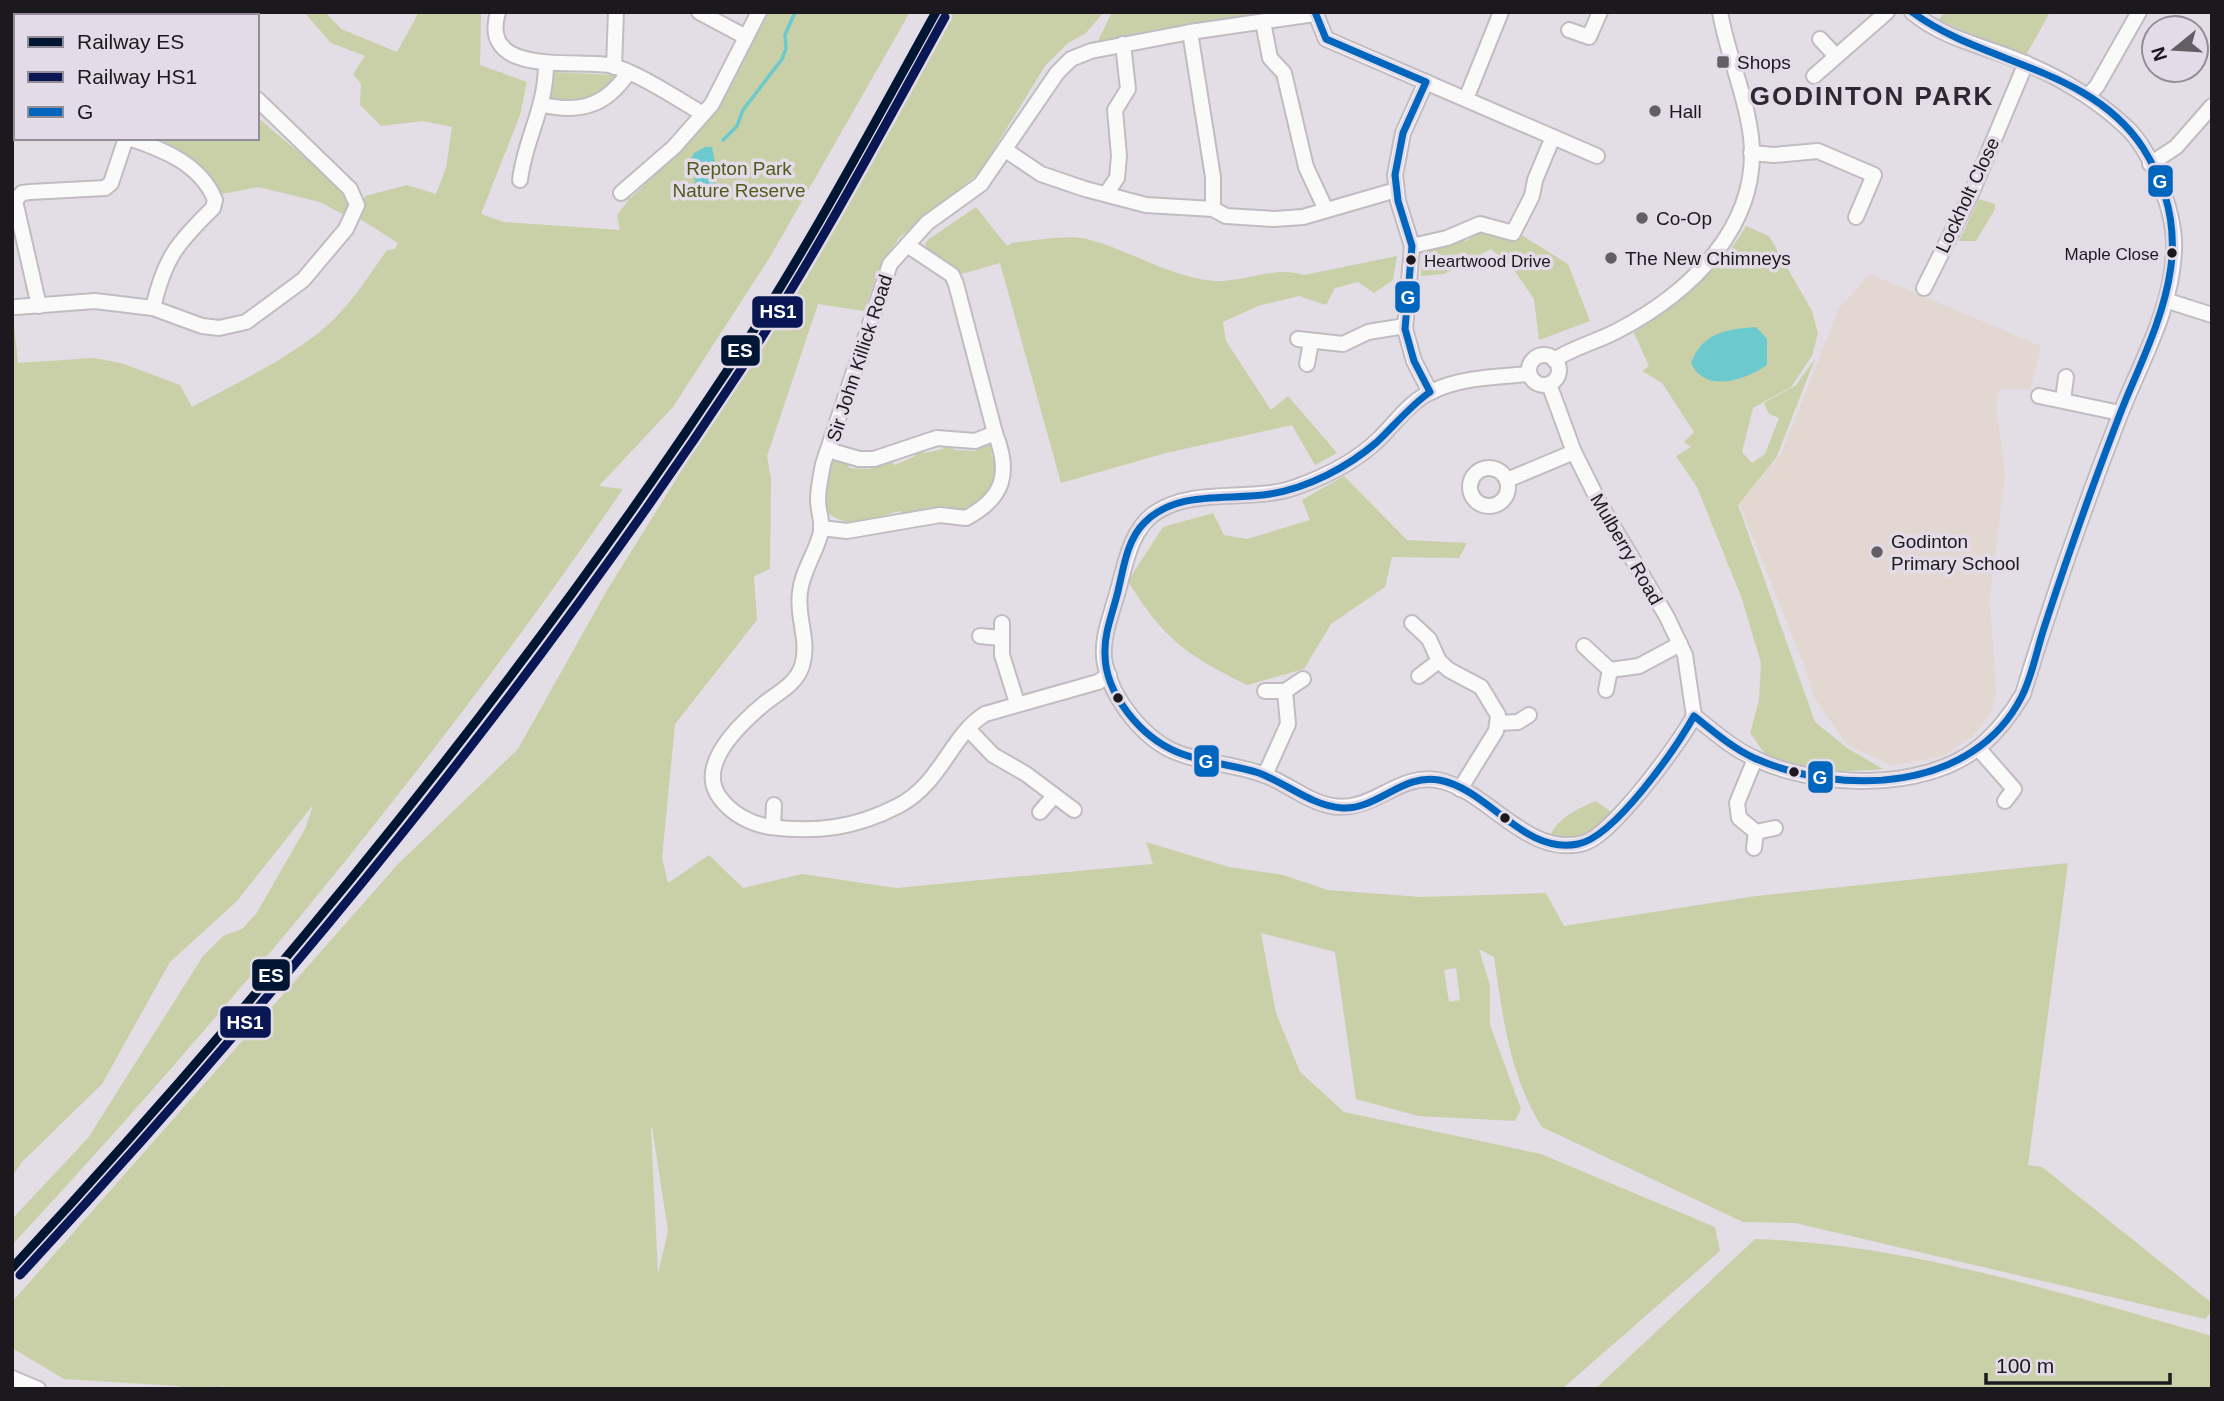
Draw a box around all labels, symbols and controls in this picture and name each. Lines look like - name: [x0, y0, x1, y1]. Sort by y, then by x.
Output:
- legend: [14, 14, 259, 140]
- north arrow: [2140, 14, 2210, 84]
- text: Railway ES: [77, 30, 184, 53]
- text: N: [2147, 44, 2171, 64]
- place label: Shops: [1737, 52, 1791, 73]
- marker: Shops: [1715, 54, 1731, 70]
- text: Railway HS1: [77, 65, 197, 88]
- district label: GODINTON PARK: [1750, 81, 1994, 111]
- text: G: [77, 100, 93, 123]
- place label: Hall: [1669, 101, 1702, 122]
- marker: Hall: [1647, 103, 1663, 119]
- street label: Lockholt Close: [1932, 134, 2003, 256]
- park label: Repton Park Nature Reserve: [672, 158, 806, 201]
- line badge: G: [2147, 164, 2174, 198]
- text: G: [2153, 171, 2167, 192]
- place label: Co-Op: [1656, 208, 1712, 229]
- marker: Co-Op: [1634, 210, 1650, 226]
- place label: Maple Close: [2065, 245, 2159, 264]
- marker: Maple Close: [2165, 246, 2179, 260]
- place label: The New Chimneys: [1625, 248, 1791, 269]
- marker: The New Chimneys: [1603, 250, 1619, 266]
- place label: Heartwood Drive: [1424, 252, 1551, 271]
- marker: Heartwood Drive: [1404, 253, 1418, 267]
- street label: Sir John Killick Road: [823, 272, 896, 444]
- line badge: G: [1394, 280, 1421, 314]
- text: G: [1401, 287, 1415, 308]
- line badge: HS1: [751, 295, 804, 329]
- text: HS1: [760, 301, 797, 322]
- line badge: ES: [720, 334, 761, 367]
- text: ES: [727, 340, 753, 361]
- street label: Mulberry Road: [1586, 490, 1667, 608]
- place label: Godinton Primary School: [1891, 531, 2020, 574]
- marker: Godinton Primary School: [1869, 544, 1885, 560]
- unlabelled marker: [1111, 691, 1125, 705]
- line badge: G: [1193, 744, 1220, 778]
- text: G: [1199, 751, 1213, 772]
- line badge: G: [1807, 760, 1834, 794]
- unlabelled marker: [1787, 765, 1801, 779]
- text: G: [1813, 767, 1827, 788]
- unlabelled marker: [1498, 811, 1512, 825]
- line badge: ES: [251, 958, 291, 992]
- text: ES: [258, 965, 284, 986]
- line badge: HS1: [219, 1005, 272, 1039]
- text: HS1: [227, 1012, 264, 1033]
- scale bar: [1986, 1342, 2170, 1386]
- text: 100 m: [1996, 1354, 2054, 1377]

